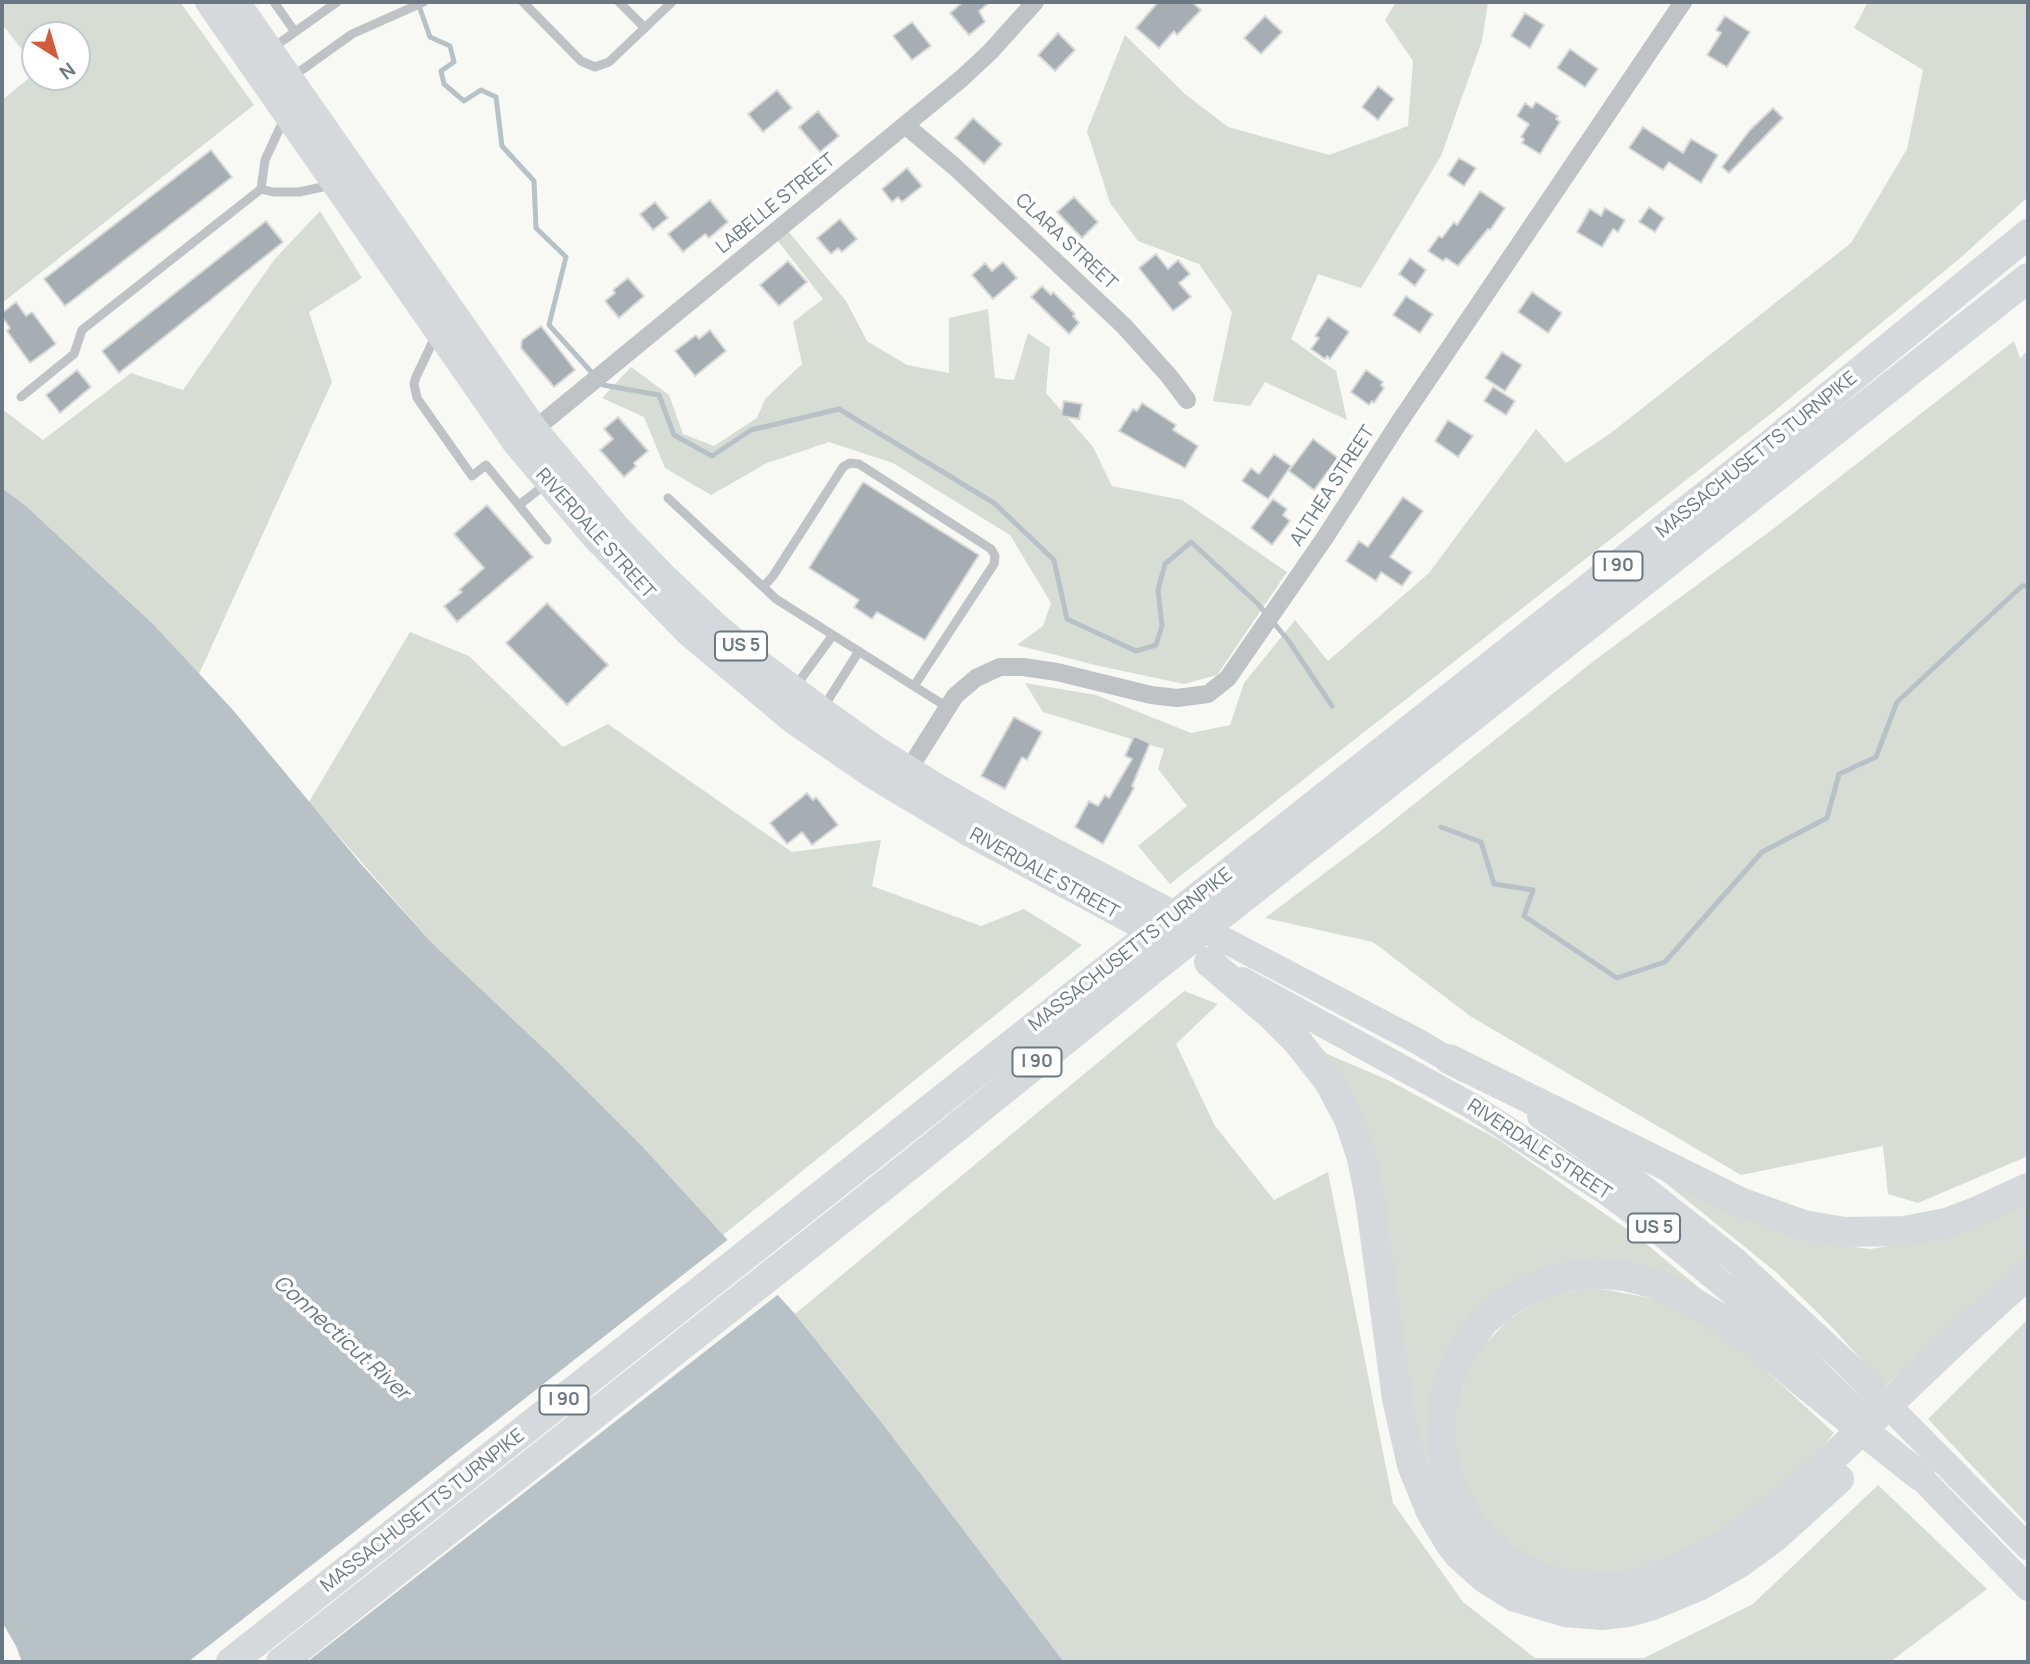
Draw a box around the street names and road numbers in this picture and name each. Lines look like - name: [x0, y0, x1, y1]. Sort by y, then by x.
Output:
- street label: LABELLE STREET: [712, 149, 840, 259]
- street label: CLARA STREET: [1010, 189, 1122, 295]
- street label: MASSACHUSETTS TURNPIKE: [1652, 367, 1862, 543]
- street label: ALTHEA STREET: [1286, 422, 1380, 550]
- street label: RIVERDALE STREET: [531, 464, 659, 604]
- road number: I 90: [1594, 552, 1642, 580]
- road number: US 5: [715, 632, 767, 660]
- street label: RIVERDALE STREET: [965, 823, 1123, 925]
- street label: MASSACHUSETTS TURNPIKE: [1025, 863, 1237, 1037]
- road number: I 90: [1012, 1048, 1062, 1077]
- street label: RIVERDALE STREET: [1463, 1095, 1615, 1205]
- road number: US 5: [1628, 1213, 1680, 1242]
- road number: I 90: [540, 1386, 588, 1414]
- street label: MASSACHUSETTS TURNPIKE: [317, 1424, 529, 1598]

